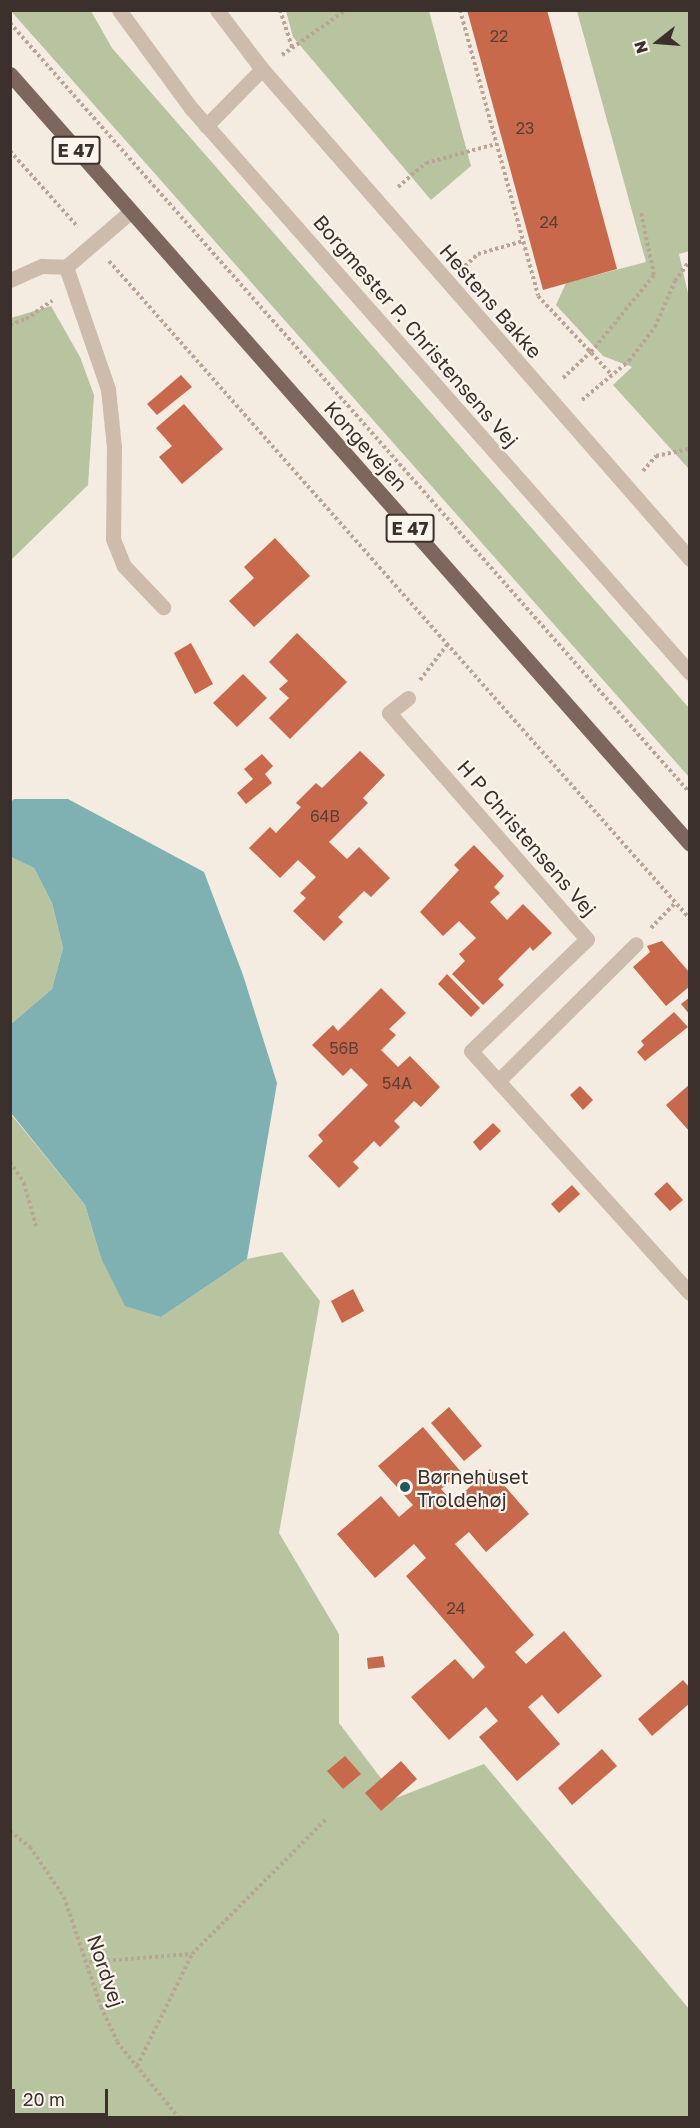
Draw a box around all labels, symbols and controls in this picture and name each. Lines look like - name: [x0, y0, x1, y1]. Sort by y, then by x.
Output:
- north arrow: [628, 12, 688, 72]
- house number: 22: [490, 26, 508, 46]
- text: N: [629, 39, 652, 56]
- house number: 23: [516, 118, 534, 138]
- road number: E 47: [50, 135, 101, 165]
- street label: Borgmester P. Christensens Vej: [309, 210, 523, 452]
- house number: 24: [539, 212, 559, 232]
- street label: Hestens Bakke: [435, 239, 547, 363]
- street label: Kongevejen: [319, 396, 413, 496]
- road number: E 47: [384, 513, 436, 543]
- street label: H P Christensens Vej: [453, 755, 601, 921]
- house number: 64B: [310, 806, 340, 826]
- house number: 56B: [329, 1038, 359, 1058]
- house number: 54A: [382, 1073, 412, 1093]
- place label: Børnehuset Troldehøj: [417, 1464, 529, 1511]
- marker: Børnehuset Troldehøj: [398, 1480, 412, 1494]
- house number: 24: [446, 1598, 466, 1618]
- street label: Nordvej: [82, 1932, 130, 2010]
- scale bar: [15, 2077, 111, 2115]
- text: 20 m: [23, 2088, 65, 2110]

